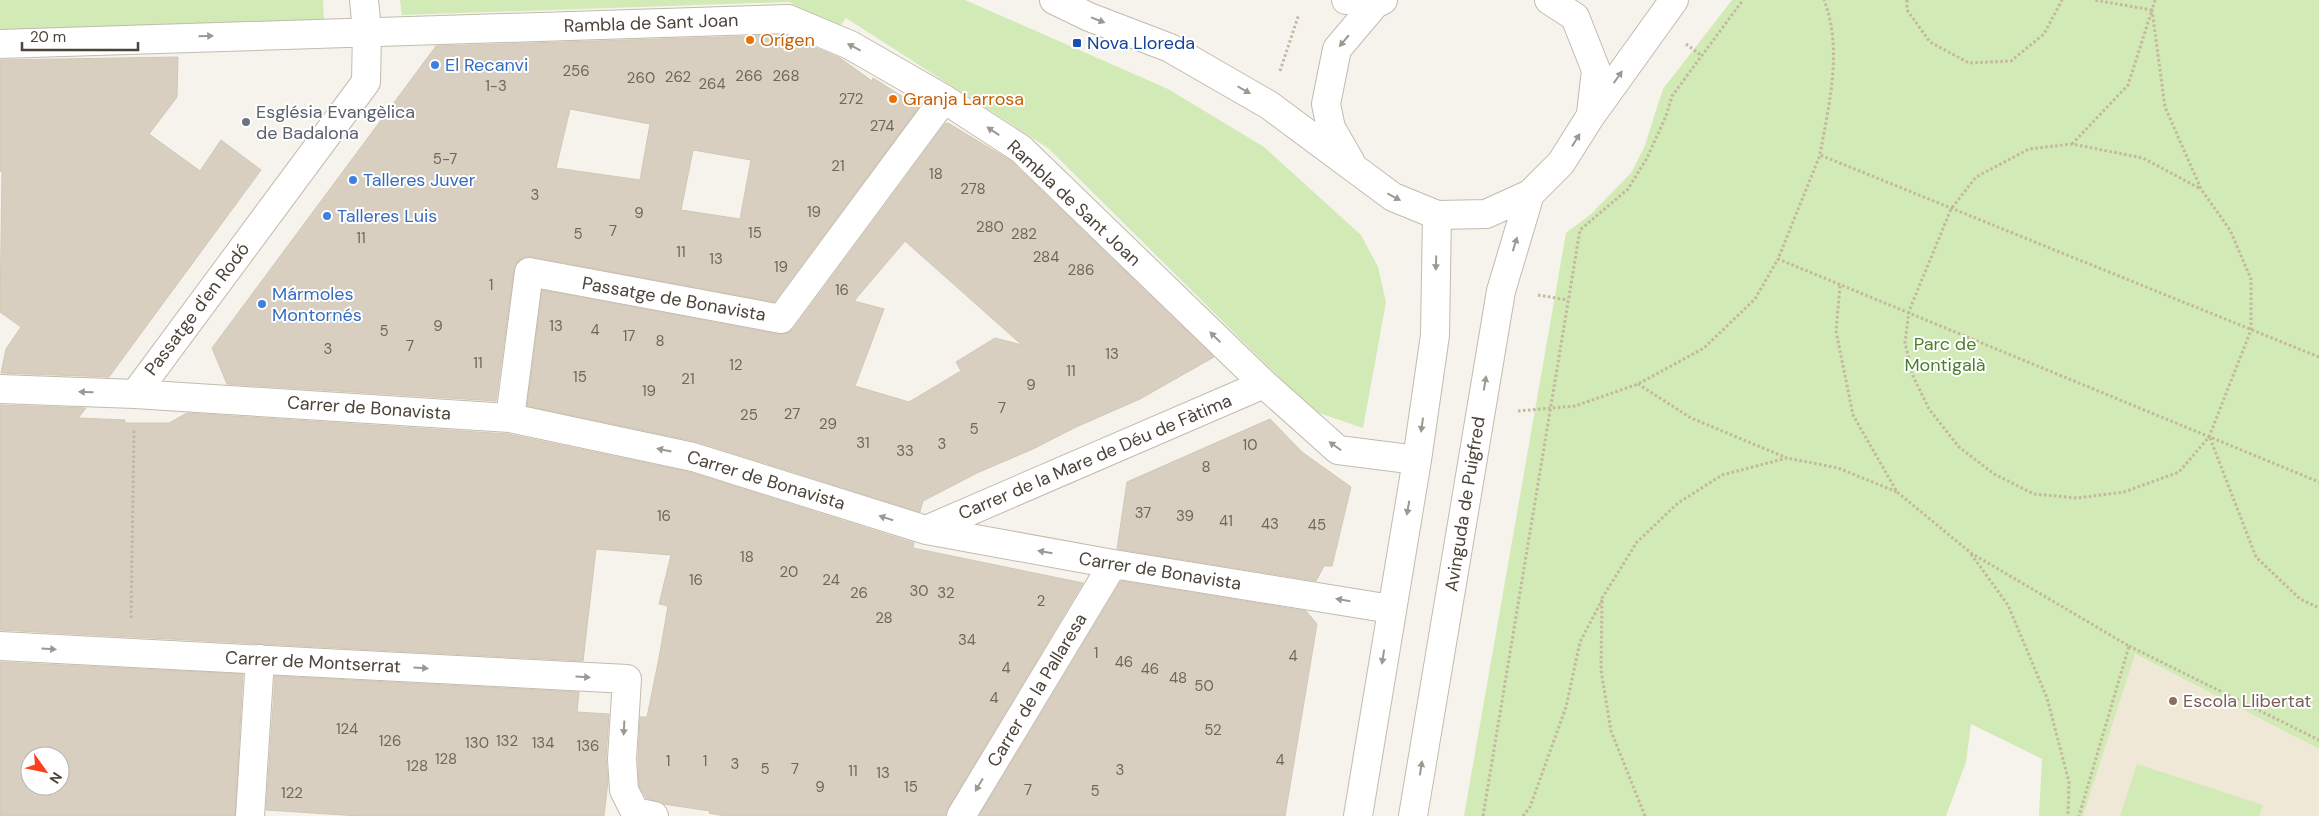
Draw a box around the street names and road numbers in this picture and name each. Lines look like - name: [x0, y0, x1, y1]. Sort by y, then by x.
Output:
- street label: Rambla de Sant Joan: [563, 8, 739, 38]
- street label: Rambla de Sant Joan: [1002, 135, 1146, 271]
- street label: Passatge d'en Rodó: [139, 238, 255, 380]
- street label: Passatge de Bonavista: [580, 271, 768, 327]
- street label: Carrer de la Mare de Déu de Fàtima: [955, 388, 1235, 526]
- street label: Carrer de Bonavista: [286, 390, 452, 426]
- street label: Avinguda de Puigfred: [1439, 415, 1491, 593]
- street label: Carrer de Bonavista: [684, 445, 848, 515]
- street label: Carrer de Bonavista: [1077, 546, 1243, 596]
- street label: Carrer de la Pallaresa: [982, 609, 1092, 771]
- street label: Carrer de Montserrat: [224, 645, 402, 679]

